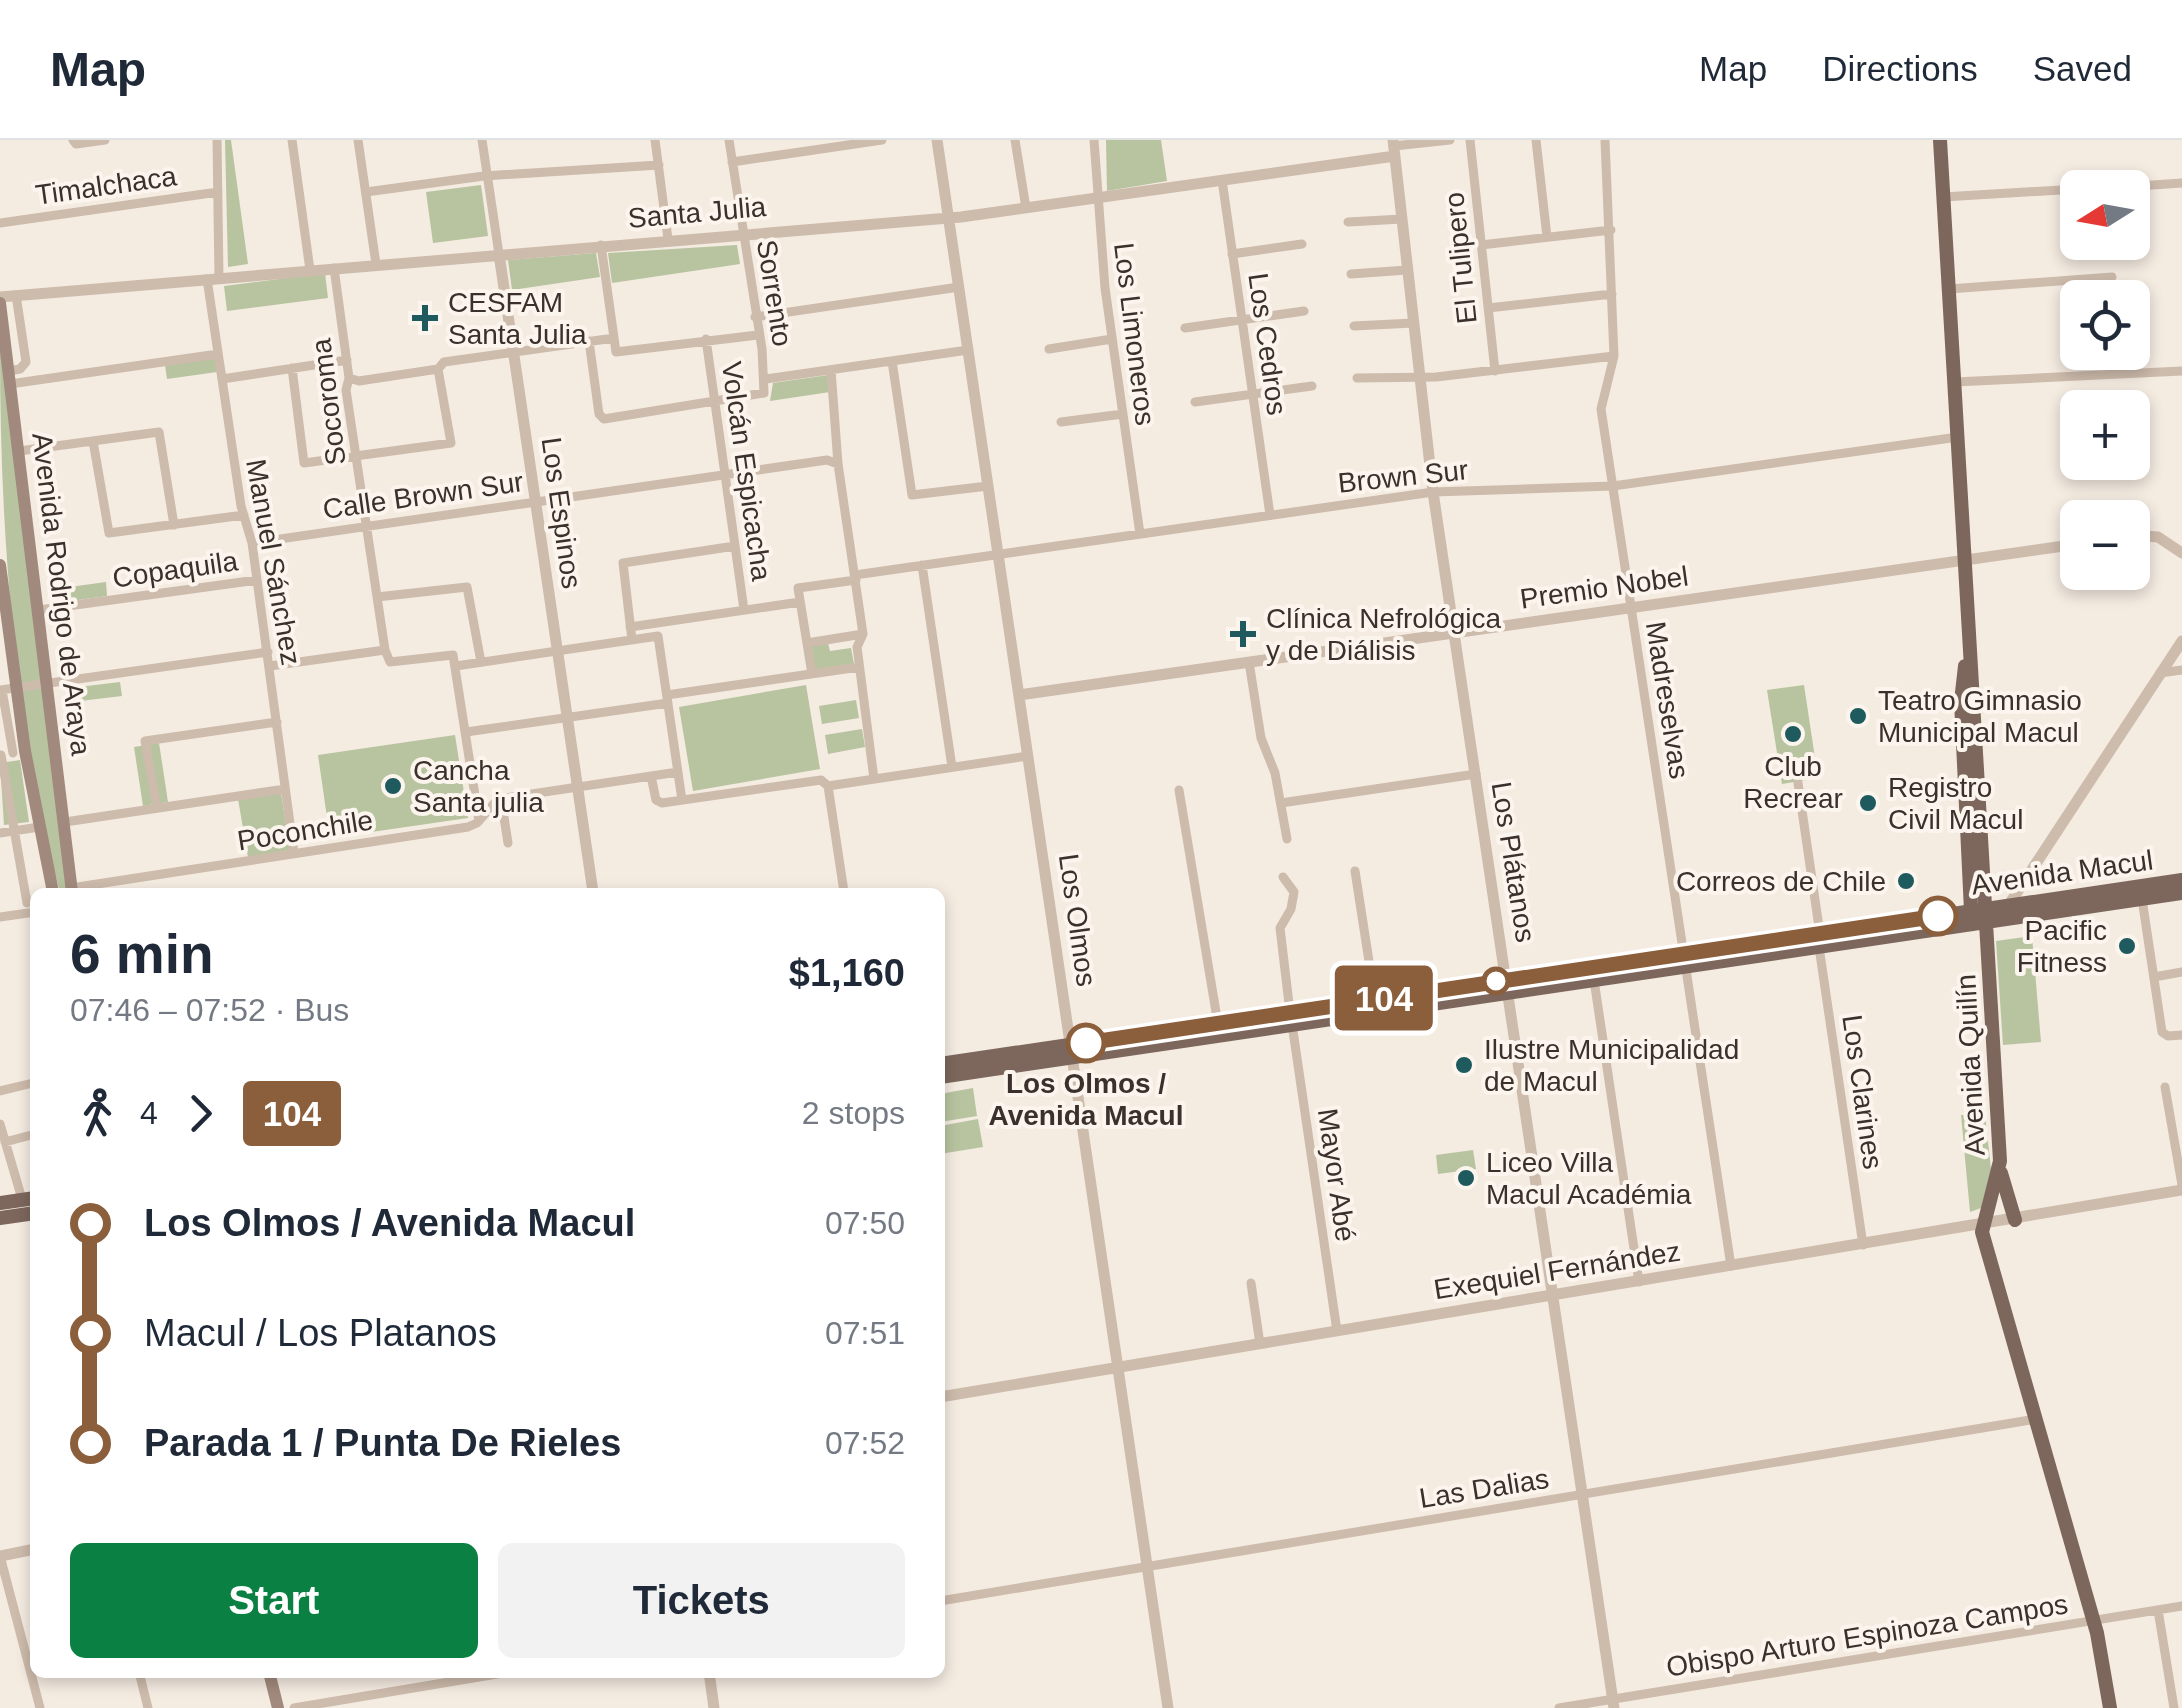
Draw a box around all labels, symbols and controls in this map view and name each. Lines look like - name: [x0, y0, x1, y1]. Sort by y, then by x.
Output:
- text: Map: [50, 43, 146, 96]
- text: Map: [1699, 49, 1767, 88]
- text: Directions: [1822, 49, 1978, 88]
- text: Saved: [2033, 49, 2132, 88]
- street label: Timalchaca: [34, 160, 179, 211]
- north arrow: [2060, 170, 2150, 260]
- map controls: [2060, 170, 2150, 590]
- street label: Santa Julia: [627, 191, 768, 234]
- street label: El Tulipero: [1438, 191, 1483, 325]
- street label: Sorrento: [751, 238, 798, 349]
- street label: Los Limoneros: [1108, 241, 1161, 427]
- street label: Los Cedros: [1242, 271, 1293, 417]
- button: locate: [2060, 280, 2150, 370]
- place label: CESFAM Santa Julia: [448, 287, 587, 350]
- marker: CESFAM Santa Julia: [412, 305, 438, 331]
- street label: Socoroma: [305, 336, 352, 467]
- street label: Volcán Espicacha: [716, 359, 777, 583]
- button: +: [2060, 390, 2150, 480]
- street label: Avenida Rodrigo de Araya: [26, 431, 97, 758]
- street label: Los Espinos: [536, 435, 587, 591]
- street label: Brown Sur: [1336, 454, 1470, 499]
- street label: Manuel Sánchez: [240, 457, 307, 667]
- street label: Calle Brown Sur: [321, 466, 525, 525]
- button: −: [2060, 500, 2150, 590]
- street label: Copaquila: [110, 545, 240, 594]
- street label: Premio Nobel: [1518, 560, 1690, 615]
- place label: Clínica Nefrológica y de Diálisis: [1266, 603, 1501, 666]
- street label: Madreselvas: [1640, 619, 1695, 781]
- marker: Clínica Nefrológica y de Diálisis: [1230, 621, 1256, 647]
- place label: Teatro Gimnasio Municipal Macul: [1878, 685, 2082, 748]
- marker: Teatro Gimnasio Municipal Macul: [1847, 705, 1869, 727]
- marker: Club Recrear: [1782, 723, 1804, 745]
- place label: Club Recrear: [1743, 751, 1843, 814]
- place label: Cancha Santa julia: [413, 755, 544, 818]
- place label: Registro Civil Macul: [1888, 772, 2023, 835]
- marker: Cancha Santa julia: [382, 775, 404, 797]
- street label: Los Plátanos: [1486, 780, 1541, 944]
- marker: Registro Civil Macul: [1857, 792, 1879, 814]
- street label: Poconchile: [235, 804, 375, 857]
- street label: Avenida Macul: [1969, 844, 2155, 901]
- street label: Los Olmos: [1053, 852, 1102, 988]
- place label: Correos de Chile: [1676, 866, 1886, 897]
- marker: Correos de Chile: [1895, 870, 1917, 892]
- unlabelled marker: [1919, 897, 1957, 935]
- place label: Pacific Fitness: [2017, 915, 2107, 978]
- text: 6 min: [70, 923, 214, 985]
- marker: Pacific Fitness: [2116, 935, 2138, 957]
- text: $1,160: [789, 952, 905, 994]
- line badge: 104: [1326, 966, 1442, 1030]
- unlabelled marker: [1483, 968, 1509, 994]
- street label: Avenida Quilín: [1950, 973, 1991, 1156]
- text: 104: [1355, 979, 1413, 1018]
- text: 07:46 – 07:52 · Bus: [70, 992, 349, 1028]
- street label: Los Clarines: [1836, 1013, 1889, 1171]
- marker: Los Olmos / Avenida Macul: [1067, 1024, 1105, 1062]
- place label: Ilustre Municipalidad de Macul: [1484, 1034, 1739, 1097]
- marker: Ilustre Municipalidad de Macul: [1453, 1054, 1475, 1076]
- place label: Los Olmos / Avenida Macul: [988, 1068, 1184, 1131]
- icon: walk: [70, 1086, 125, 1141]
- icon: forward: [173, 1086, 228, 1141]
- text: 104: [263, 1094, 321, 1133]
- text: 4: [140, 1095, 158, 1131]
- text: 2 stops: [802, 1095, 905, 1131]
- street label: Mayor Abé: [1312, 1107, 1361, 1244]
- place label: Liceo Villa Macul Académia: [1486, 1147, 1692, 1210]
- marker: Liceo Villa Macul Académia: [1455, 1167, 1477, 1189]
- text: Los Olmos / Avenida Macul: [144, 1202, 635, 1244]
- text: 07:50: [825, 1205, 905, 1241]
- street label: Exequiel Fernández: [1432, 1236, 1682, 1305]
- text: Macul / Los Platanos: [144, 1312, 497, 1354]
- text: 07:51: [825, 1315, 905, 1351]
- text: Parada 1 / Punta De Rieles: [144, 1422, 621, 1464]
- text: 07:52: [825, 1425, 905, 1461]
- street label: Las Dalias: [1417, 1463, 1551, 1514]
- button: Start: [70, 1543, 478, 1658]
- button: Tickets: [498, 1543, 905, 1658]
- street label: Obispo Arturo Espinoza Campos: [1664, 1588, 2070, 1683]

